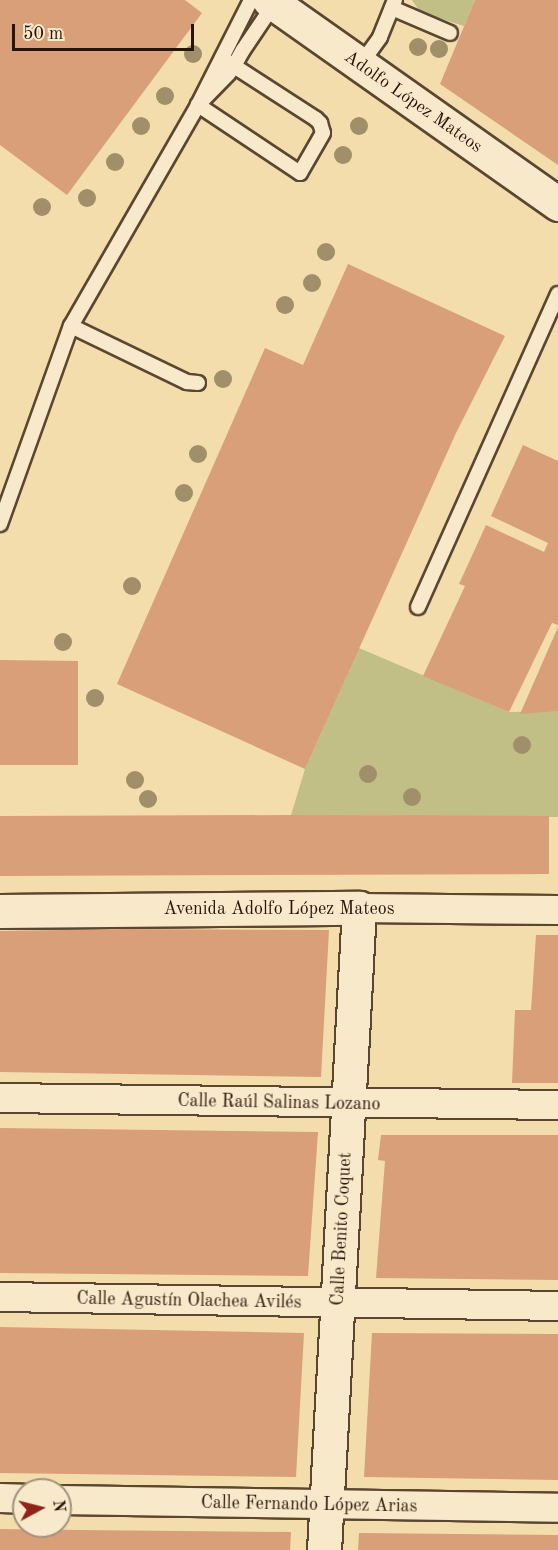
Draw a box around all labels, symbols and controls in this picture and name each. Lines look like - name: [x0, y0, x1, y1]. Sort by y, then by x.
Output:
- scale bar: [15, 12, 196, 50]
- text: 50 m: [23, 25, 63, 43]
- street label: Adolfo López Mateos: [340, 46, 486, 158]
- street label: Avenida Adolfo López Mateos: [163, 898, 395, 920]
- street label: Calle Raúl Salinas Lozano: [177, 1090, 381, 1116]
- street label: Calle Benito Coquet: [327, 1152, 357, 1306]
- street label: Calle Agustín Olachea Avilés: [76, 1288, 302, 1314]
- north arrow: [12, 1478, 72, 1538]
- street label: Calle Fernando López Arias: [201, 1492, 417, 1518]
- text: N: [49, 1499, 67, 1513]

